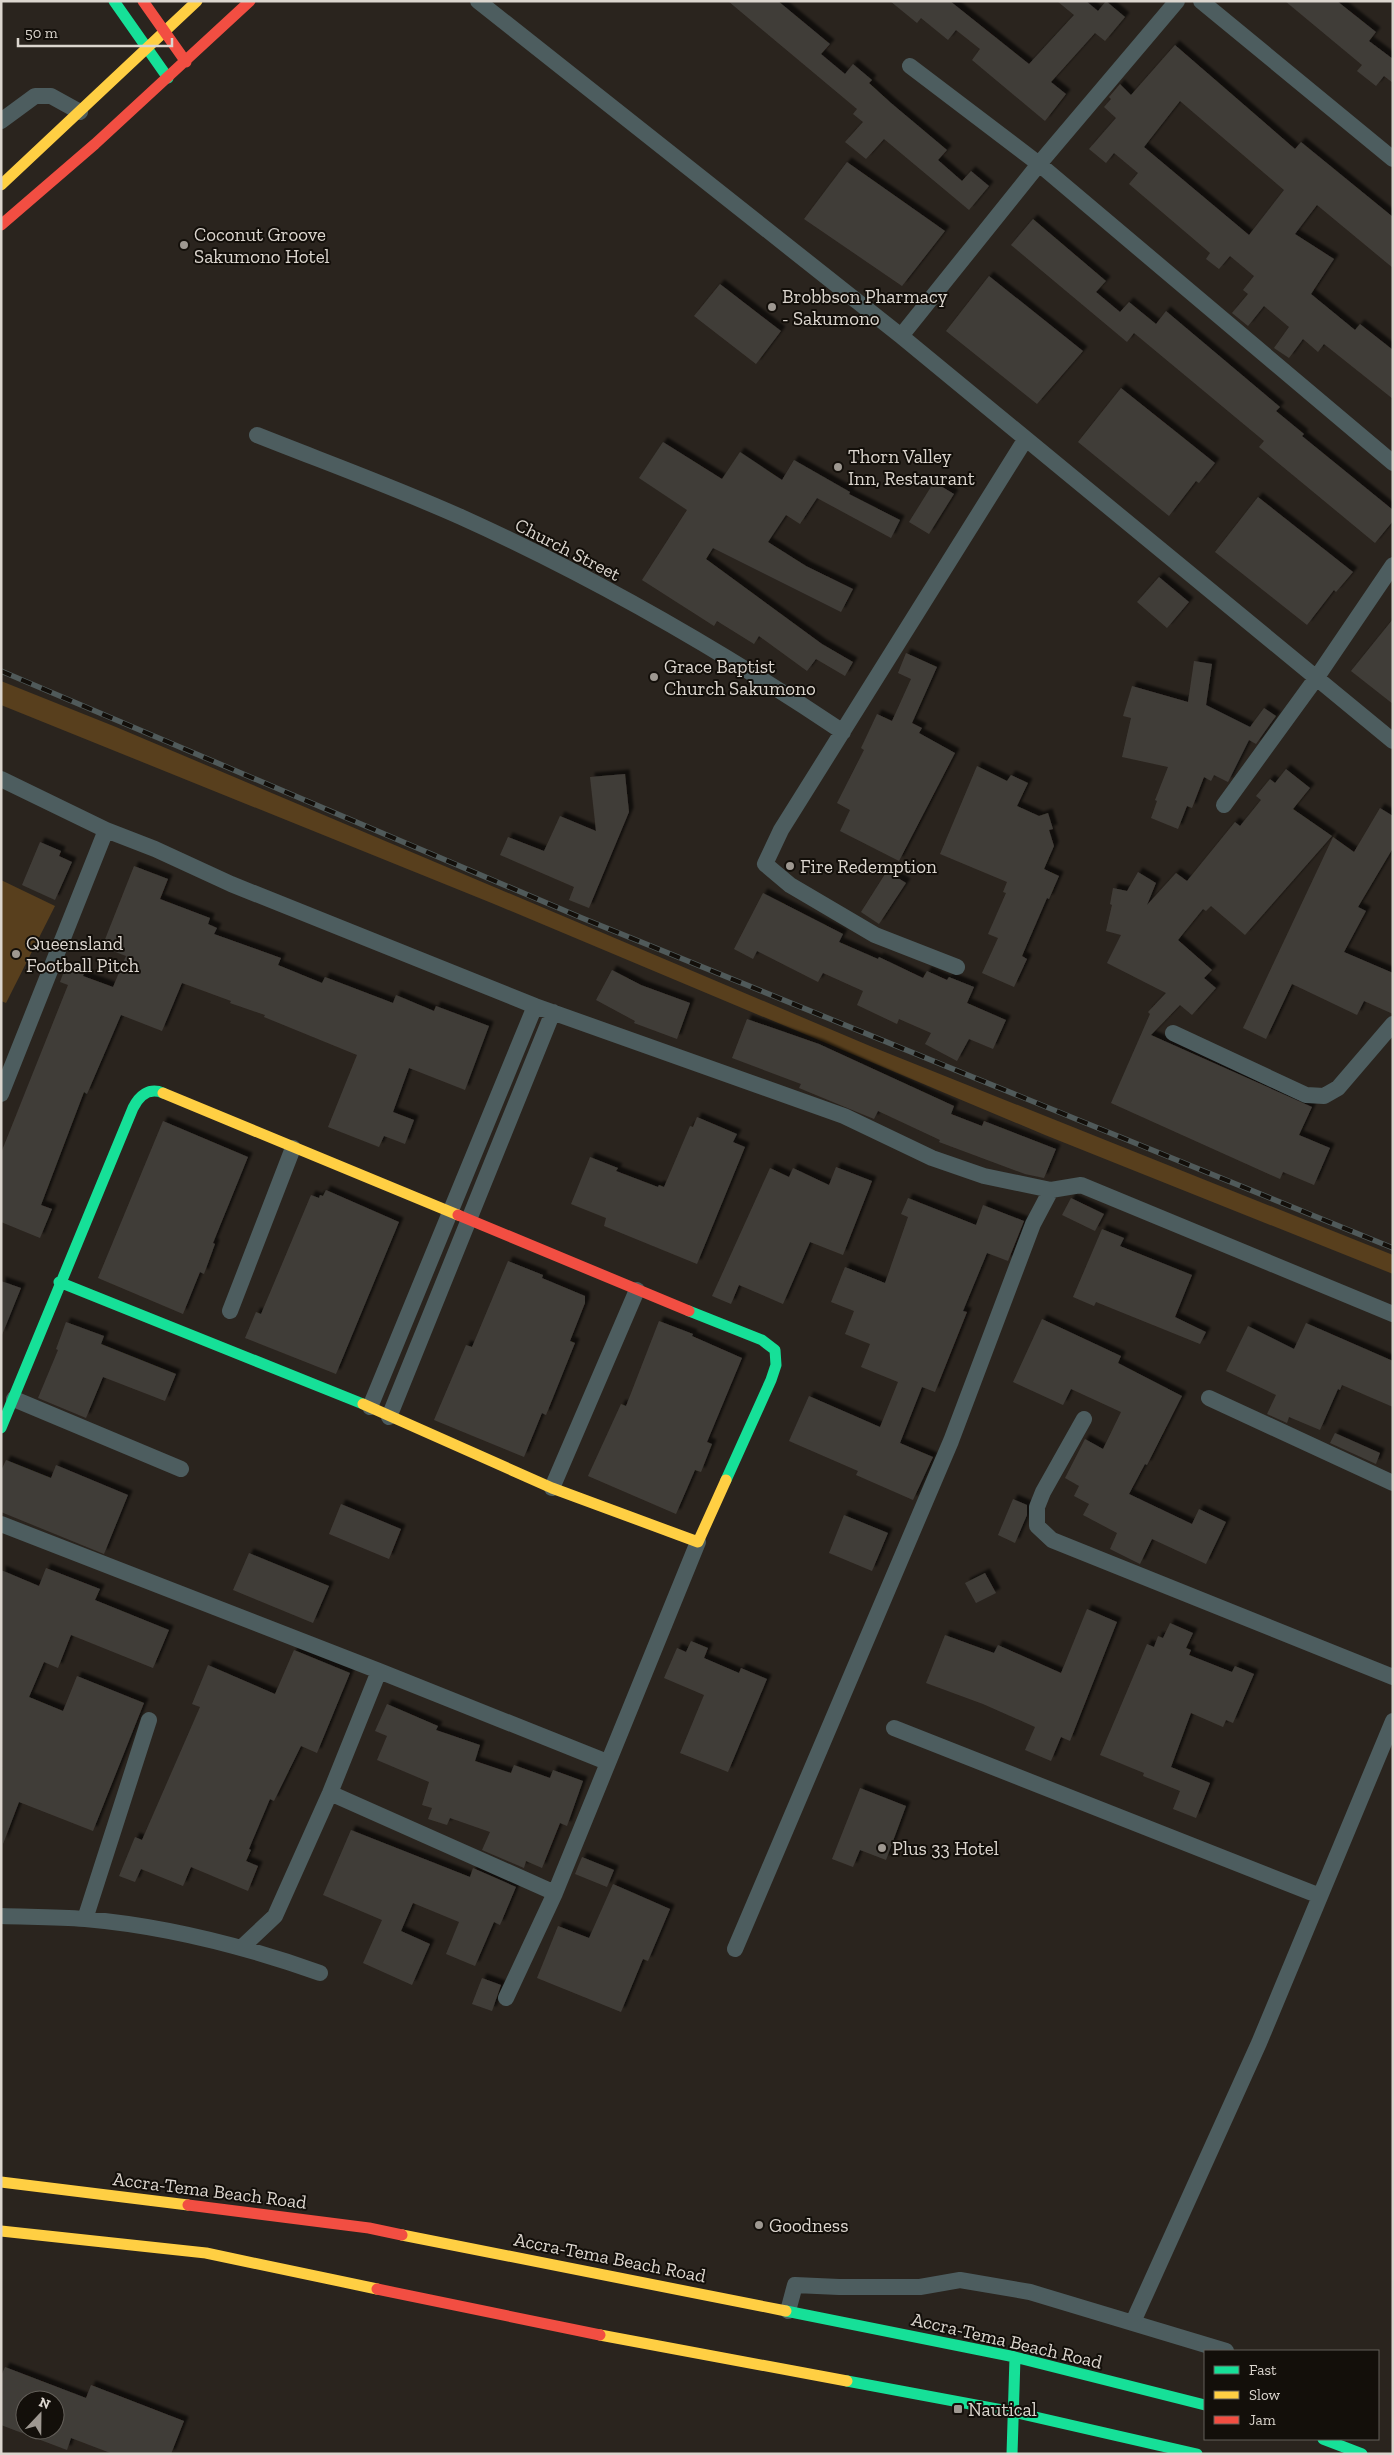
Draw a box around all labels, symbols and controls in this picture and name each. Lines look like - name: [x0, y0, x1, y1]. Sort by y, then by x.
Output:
- scale bar: [18, 15, 171, 47]
- text: 50 m: [25, 24, 58, 42]
- place label: Coconut Groove Sakumono Hotel: [194, 223, 330, 268]
- marker: Coconut Groove Sakumono Hotel: [178, 239, 190, 251]
- place label: Brobbson Pharmacy - Sakumono: [782, 285, 948, 330]
- marker: Brobbson Pharmacy - Sakumono: [766, 301, 778, 313]
- place label: Thorn Valley Inn, Restaurant: [848, 445, 975, 490]
- marker: Thorn Valley Inn, Restaurant: [832, 461, 844, 473]
- street label: Church Street: [511, 513, 624, 586]
- place label: Grace Baptist Church Sakumono: [664, 655, 816, 700]
- marker: Grace Baptist Church Sakumono: [648, 671, 660, 683]
- place label: Fire Redemption: [800, 855, 937, 878]
- marker: Fire Redemption: [784, 860, 796, 872]
- place label: Queensland Football Pitch: [26, 932, 140, 977]
- marker: Queensland Football Pitch: [10, 948, 22, 960]
- place label: Plus 33 Hotel: [892, 1837, 999, 1860]
- marker: Plus 33 Hotel: [876, 1842, 888, 1854]
- street label: Accra-Tema Beach Road: [112, 2167, 309, 2214]
- place label: Goodness: [769, 2214, 849, 2237]
- marker: Goodness: [753, 2219, 765, 2231]
- street label: Accra-Tema Beach Road: [512, 2228, 708, 2287]
- street label: Accra-Tema Beach Road: [909, 2307, 1105, 2374]
- legend: [1204, 2350, 1379, 2440]
- text: Fast: [1249, 2361, 1277, 2379]
- text: Slow: [1249, 2386, 1281, 2404]
- north arrow: [15, 2390, 65, 2440]
- text: N: [37, 2394, 53, 2413]
- place label: Nautical: [968, 2398, 1037, 2421]
- marker: Nautical: [952, 2403, 964, 2415]
- text: Jam: [1249, 2411, 1276, 2429]

